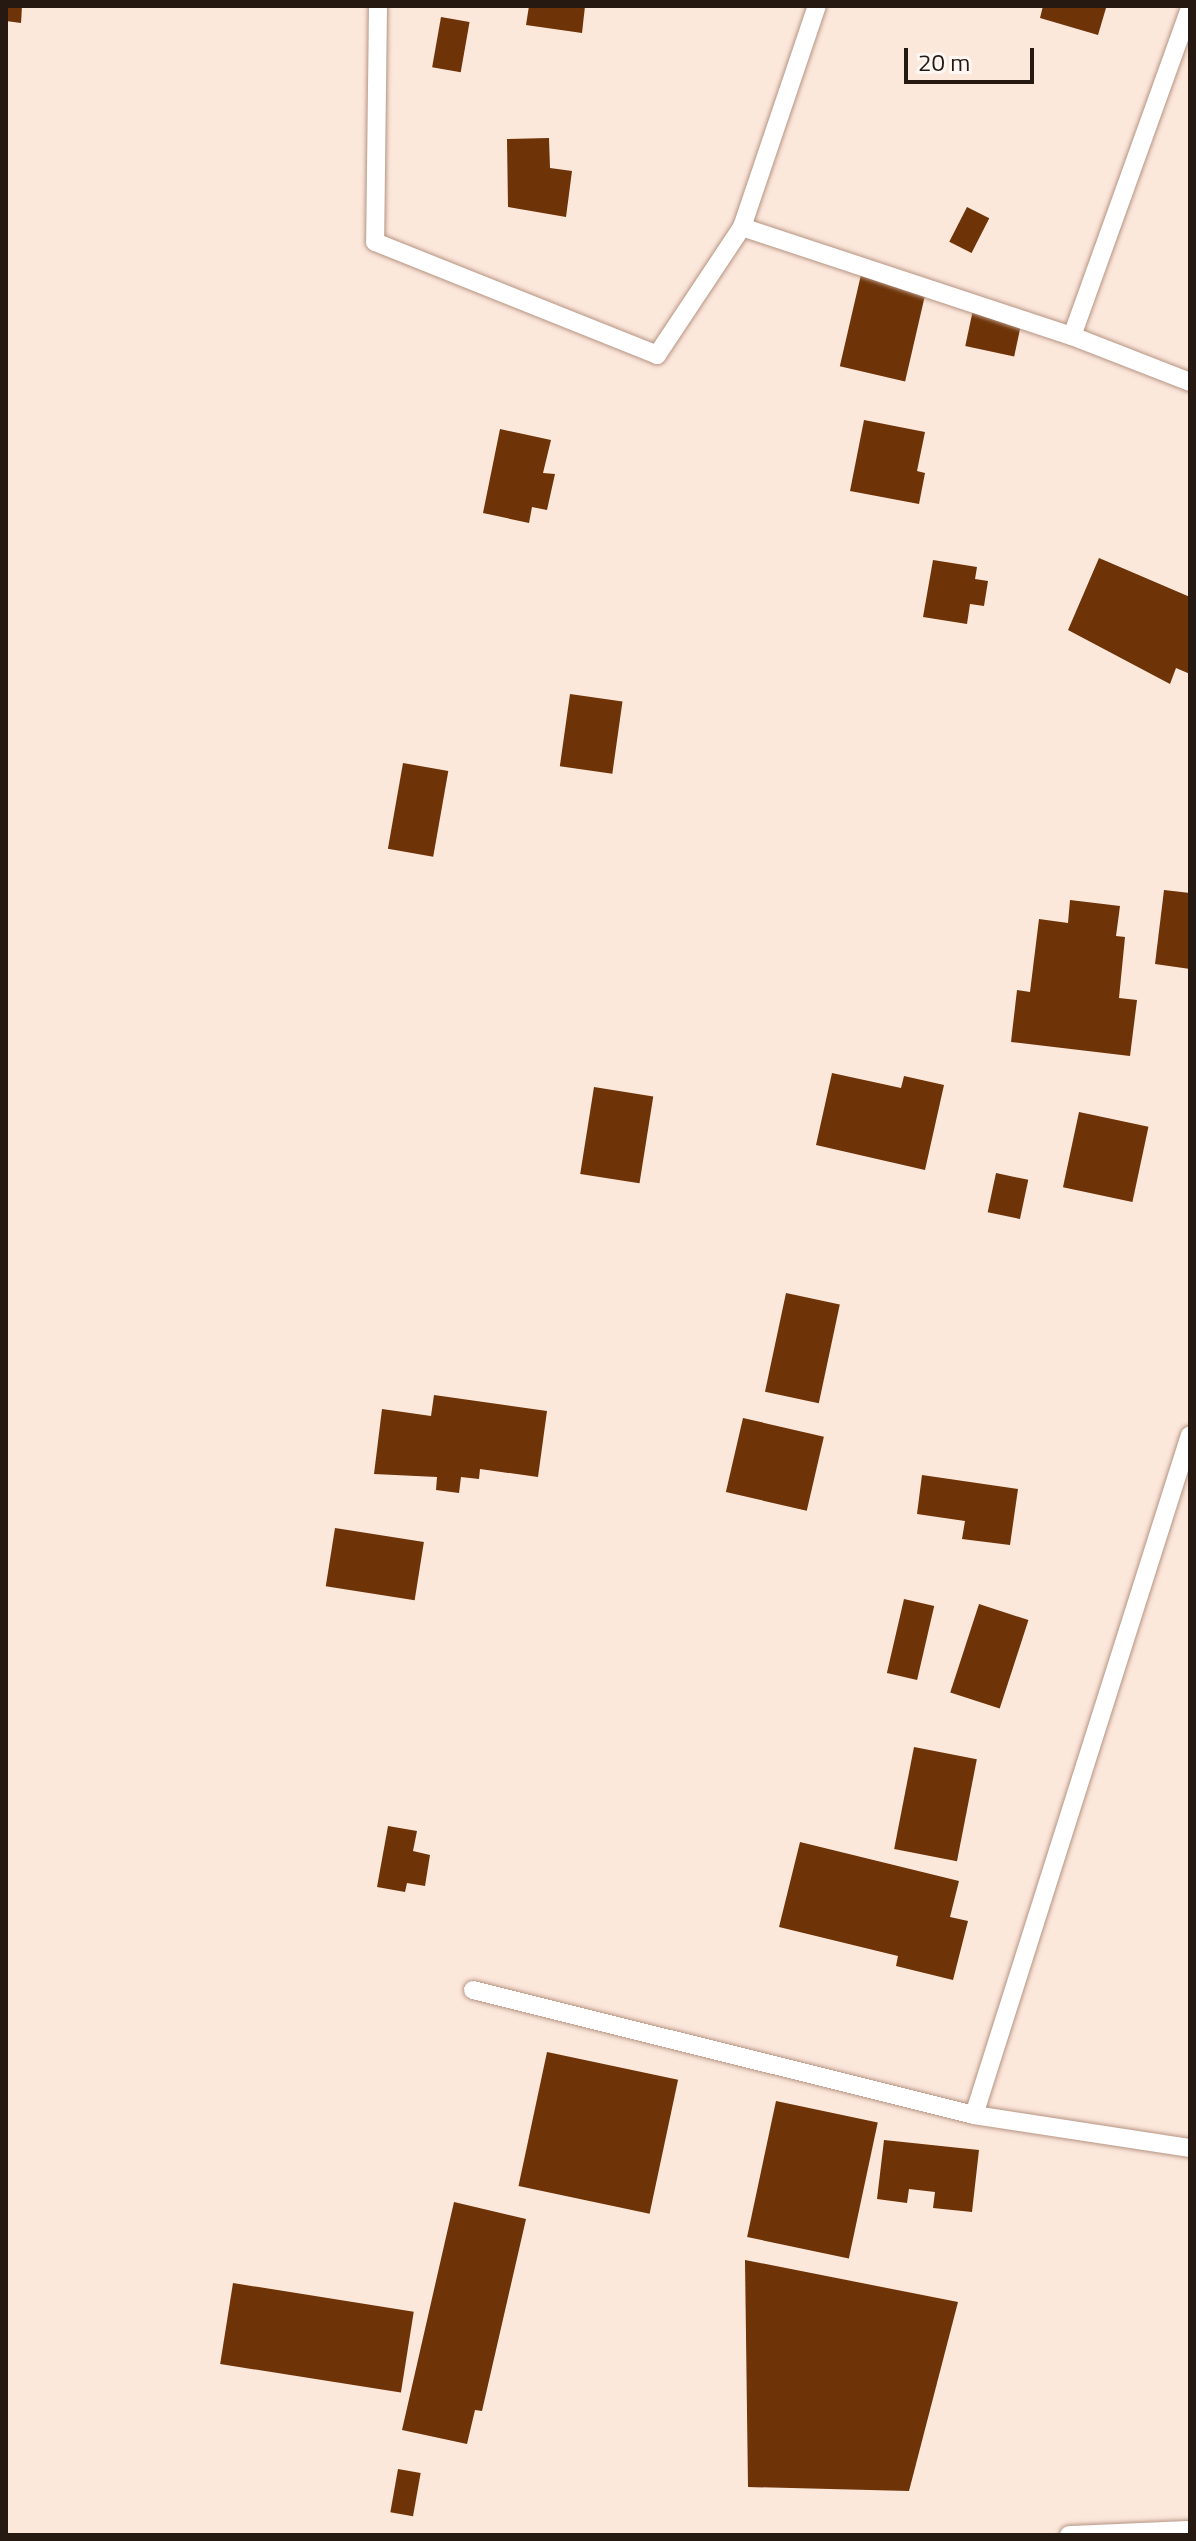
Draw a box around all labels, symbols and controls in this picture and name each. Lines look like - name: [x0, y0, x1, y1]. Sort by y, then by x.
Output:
- scale bar: [908, 32, 1038, 82]
- text: 20 m: [918, 44, 970, 80]

